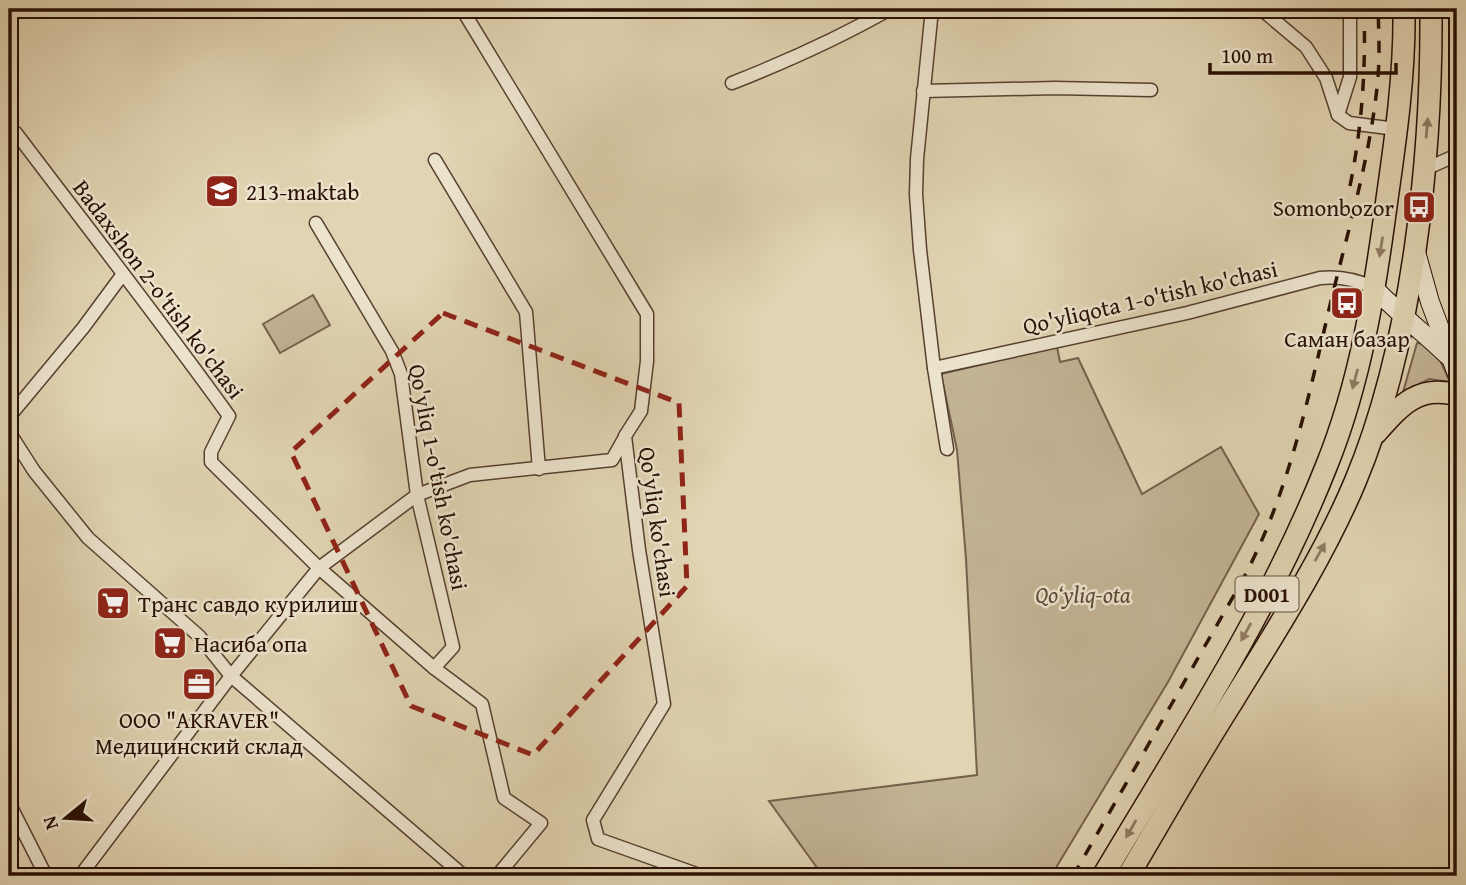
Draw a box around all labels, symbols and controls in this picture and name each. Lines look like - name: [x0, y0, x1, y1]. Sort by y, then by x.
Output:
- scale bar: [1210, 32, 1396, 76]
- text: 100 m: [1221, 40, 1273, 71]
- one-way arrow: [1422, 117, 1433, 139]
- street label: Badaxshon 2-o'tish ko'chasi: [65, 172, 253, 406]
- school or university icon: 213-maktab: [203, 172, 241, 210]
- place label: 213-maktab: [246, 175, 359, 208]
- bus stop icon: Somonbozor: [1400, 188, 1438, 226]
- place label: Somonbozor: [1273, 191, 1395, 224]
- one-way arrow: [1375, 236, 1386, 258]
- street label: Qo'yliqota 1-o'tish ko'chasi: [1019, 252, 1281, 342]
- bus stop icon: Саман базар: [1328, 284, 1366, 322]
- place label: Саман базар: [1284, 322, 1410, 355]
- street label: Qo'yliq 1-o'tish ko'chasi: [401, 361, 477, 593]
- one-way arrow: [1349, 368, 1360, 390]
- street label: Qo'yliq ko'chasi: [631, 445, 685, 599]
- one-way arrow: [1315, 542, 1326, 562]
- road number: D001: [1236, 576, 1298, 612]
- park label: Qo‘yliq-ota: [1035, 578, 1131, 611]
- supermarket icon: Транс савдо курилиш: [94, 584, 132, 622]
- place label: Транс савдо курилиш: [138, 587, 358, 620]
- one-way arrow: [1240, 622, 1252, 642]
- supermarket icon: Насиба опа: [151, 624, 189, 662]
- place label: Насиба опа: [194, 627, 308, 660]
- office icon: ООО "AKRAVER" Медицинский склад: [180, 665, 218, 703]
- place label: ООО "AKRAVER" Медицинский склад: [95, 703, 304, 762]
- north arrow: [32, 784, 102, 854]
- text: N: [34, 813, 65, 834]
- one-way arrow: [1125, 819, 1138, 838]

